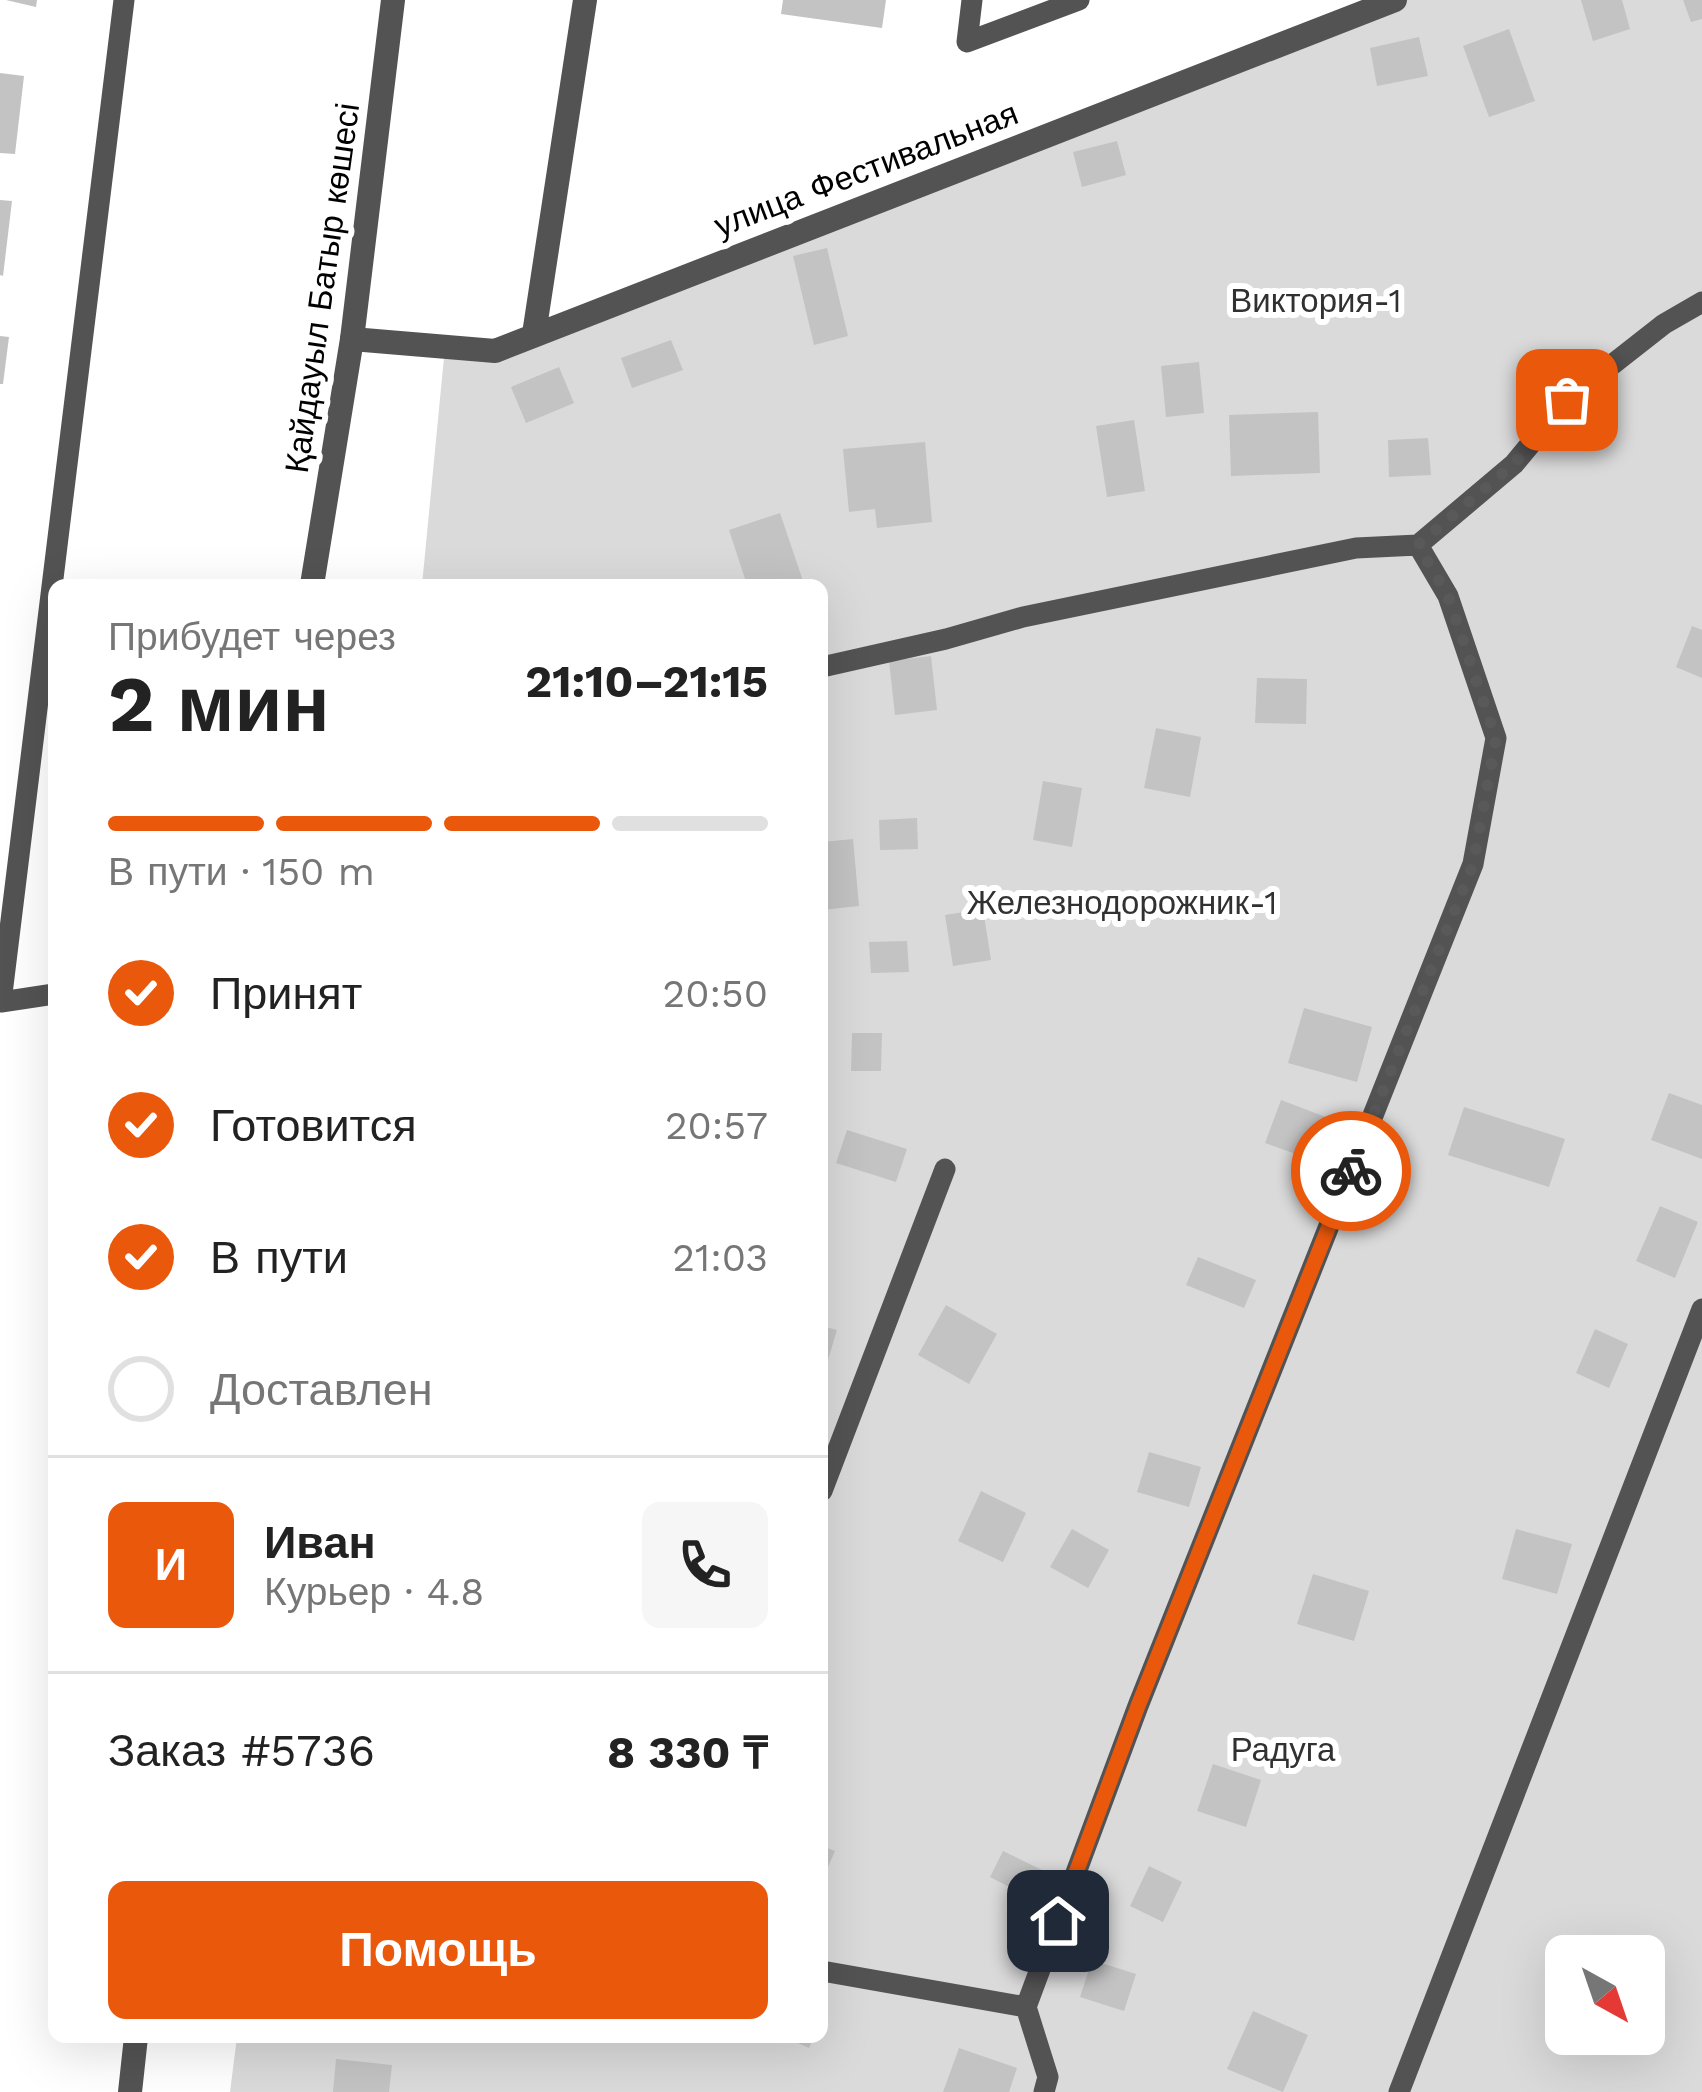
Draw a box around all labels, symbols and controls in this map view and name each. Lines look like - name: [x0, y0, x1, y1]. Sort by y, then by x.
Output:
- street label: улица Фестивальная: [709, 93, 1023, 245]
- street label: Қайдауыл Батыр көшесі: [277, 101, 367, 475]
- park label: Виктория-1: [1230, 281, 1402, 320]
- pin: [1516, 349, 1618, 451]
- icon: bag: [1534, 367, 1600, 433]
- text: Прибудет через: [108, 614, 396, 659]
- text: 21:10–21:15: [525, 655, 768, 708]
- text: 2 мин: [108, 658, 330, 750]
- text: В пути · 150 m: [108, 849, 375, 894]
- park label: Железнодорожник-1: [967, 883, 1277, 922]
- icon: check: [108, 960, 174, 1026]
- text: Принят: [210, 967, 362, 1020]
- text: 20:50: [663, 971, 768, 1016]
- icon: check: [108, 1092, 174, 1158]
- text: Готовится: [210, 1099, 417, 1152]
- text: 20:57: [665, 1103, 768, 1148]
- courier: [1291, 1111, 1411, 1231]
- icon: bike: [1318, 1138, 1384, 1204]
- icon: check: [108, 1224, 174, 1290]
- text: В пути: [210, 1231, 348, 1284]
- text: 21:03: [672, 1235, 768, 1280]
- text: Доставлен: [210, 1363, 433, 1416]
- button: phone: [642, 1502, 768, 1628]
- text: Иван: [264, 1516, 376, 1569]
- text: И: [155, 1538, 187, 1591]
- text: Курьер · 4.8: [264, 1569, 484, 1614]
- text: Заказ #5736: [108, 1724, 375, 1777]
- text: 8 330 ₸: [607, 1726, 768, 1779]
- park label: Радуга: [1231, 1730, 1336, 1769]
- pin: [1007, 1870, 1109, 1972]
- button: Помощь: [108, 1881, 768, 2019]
- icon: home: [1025, 1888, 1091, 1954]
- north arrow: [1545, 1935, 1665, 2055]
- map controls: [1545, 1935, 1665, 2055]

